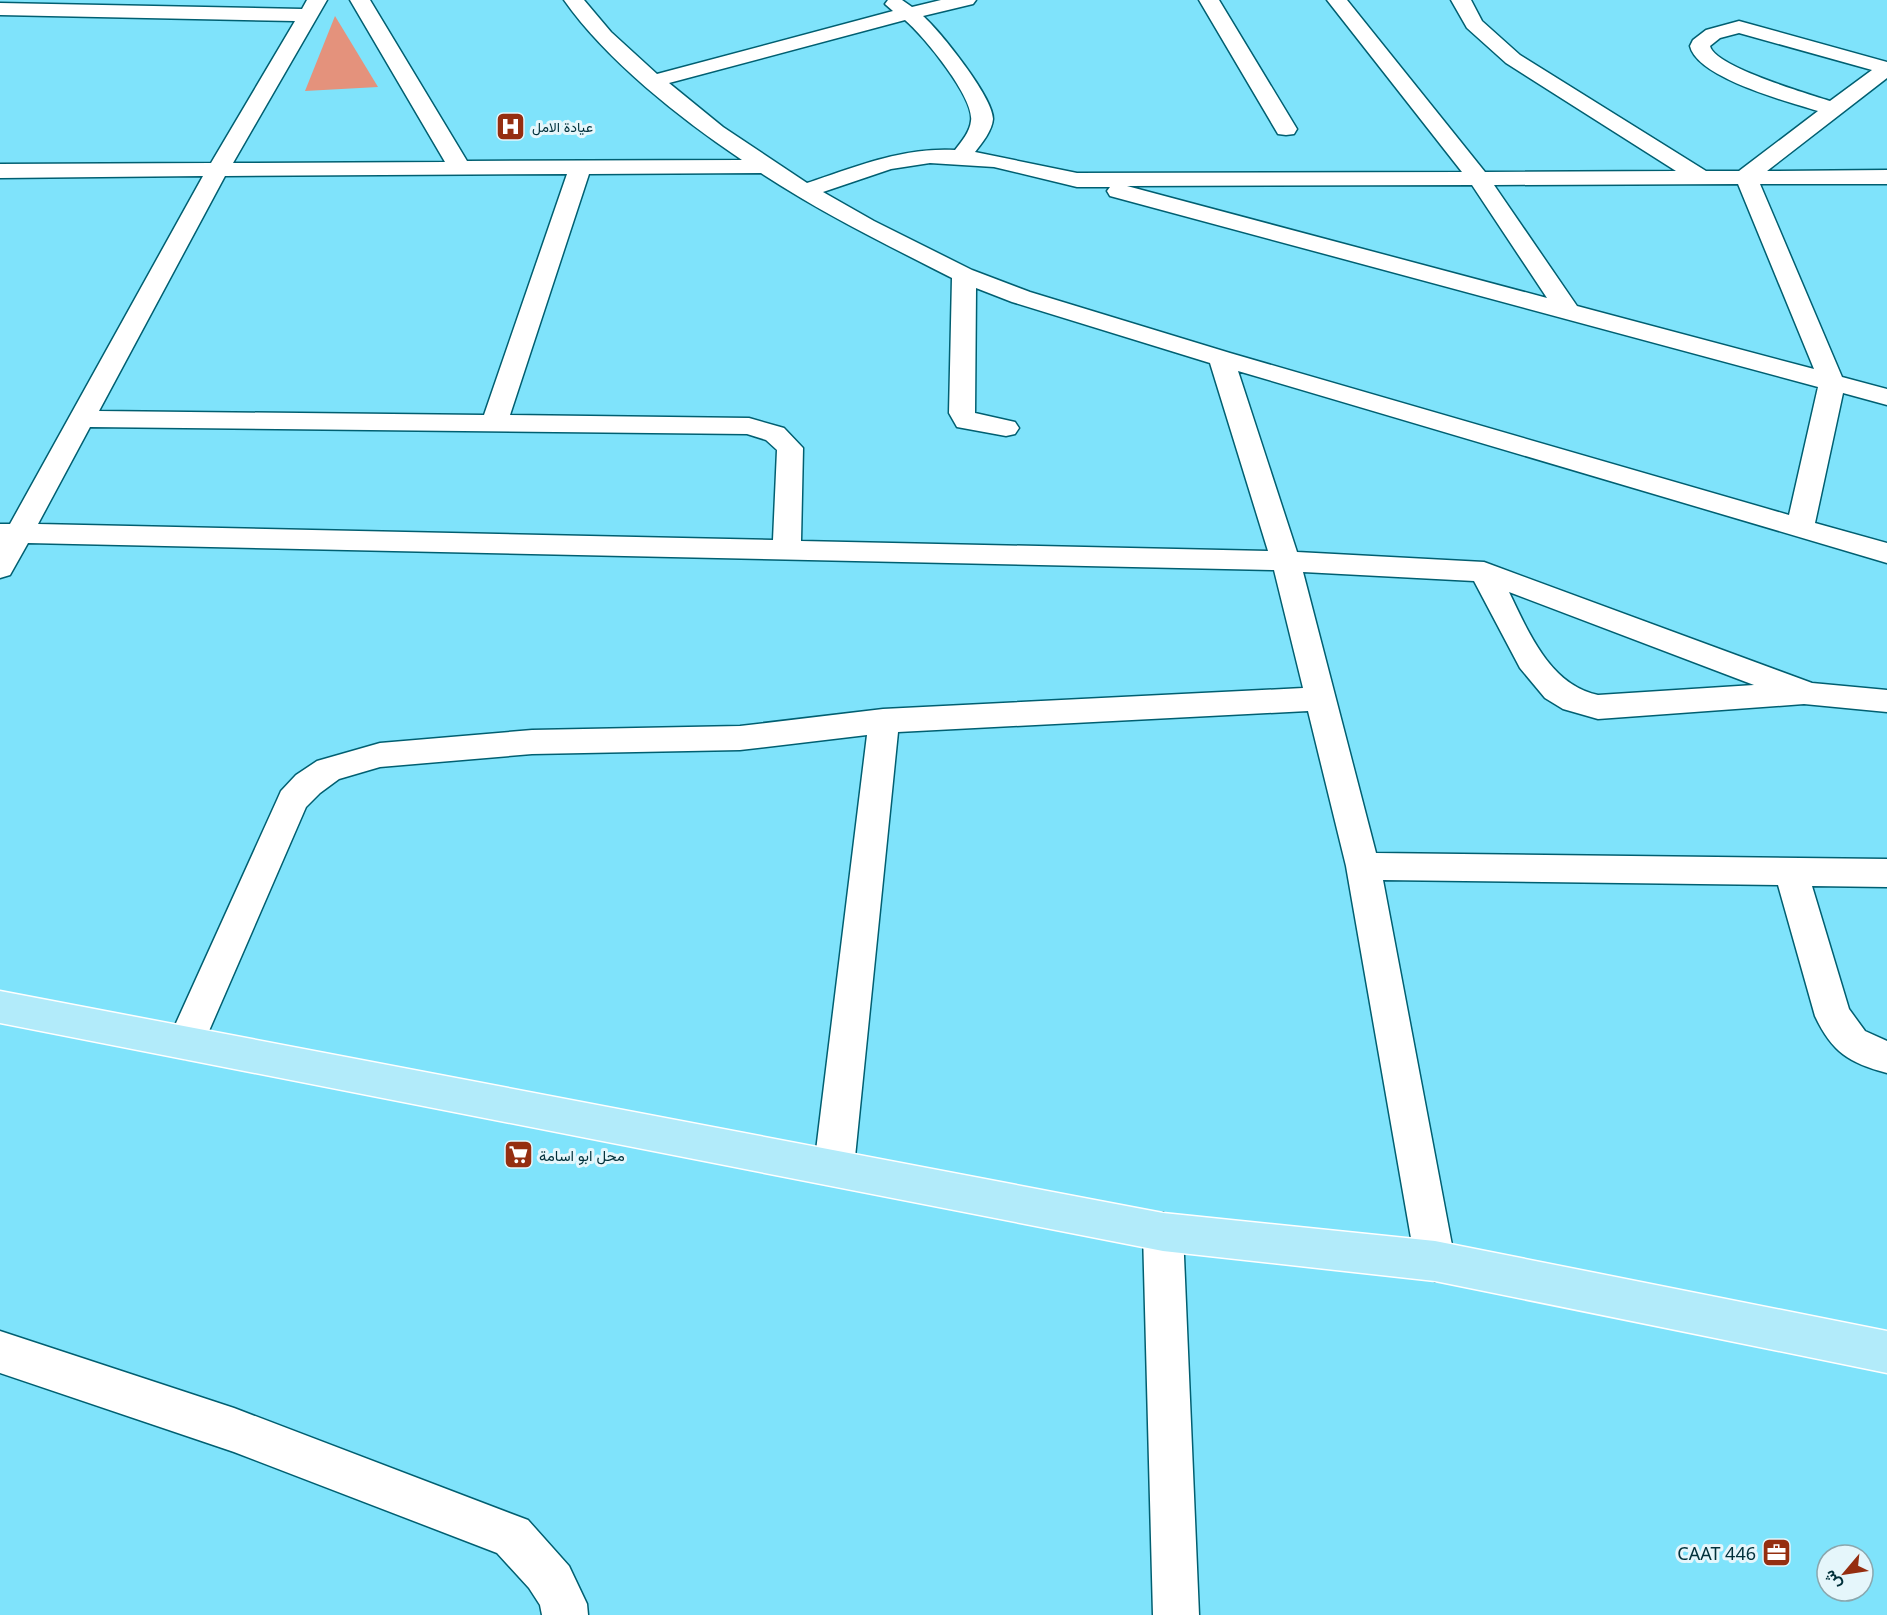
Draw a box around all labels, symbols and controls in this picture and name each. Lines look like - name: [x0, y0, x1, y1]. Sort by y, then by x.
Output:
- hospital icon: عيادة الامل: [495, 110, 527, 142]
- place label: عيادة الامل: [532, 117, 593, 136]
- supermarket icon: محل ابو اسامة: [502, 1139, 534, 1171]
- place label: محل ابو اسامة: [539, 1145, 625, 1165]
- office icon: CAAT 446: [1761, 1537, 1793, 1569]
- place label: CAAT 446: [1677, 1541, 1756, 1565]
- north arrow: [1815, 1543, 1875, 1603]
- text: ش: [1818, 1567, 1846, 1594]

